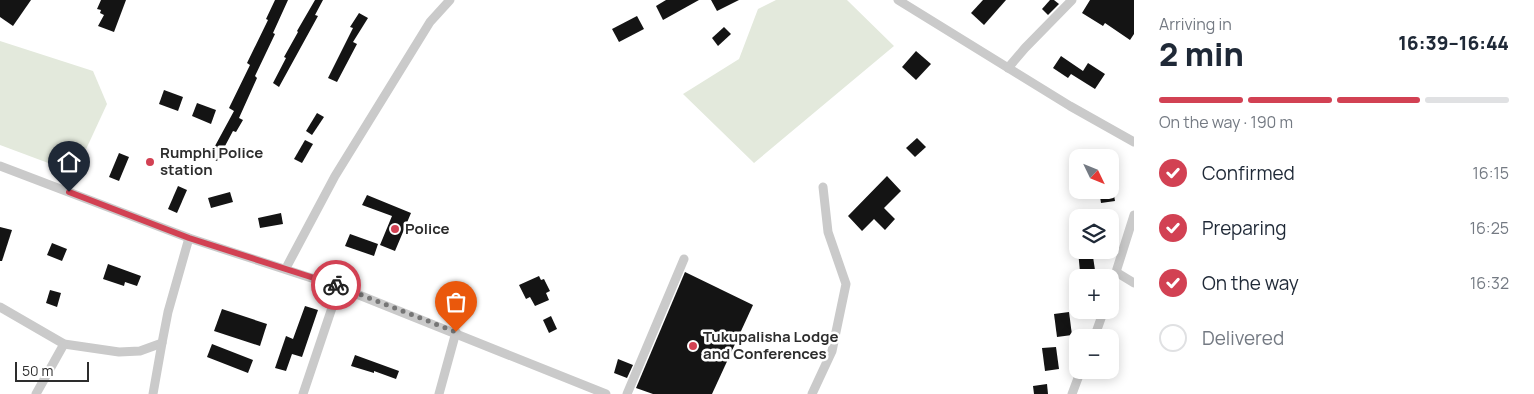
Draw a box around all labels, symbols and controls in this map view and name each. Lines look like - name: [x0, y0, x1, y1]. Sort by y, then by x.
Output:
- text: Arriving in: [1159, 13, 1232, 35]
- text: 16:39–16:44: [1398, 30, 1509, 56]
- text: 2 min: [1159, 32, 1244, 76]
- text: On the way · 190 m: [1159, 111, 1293, 133]
- pin: [48, 141, 90, 192]
- place label: Rumphi Police station: [160, 142, 263, 180]
- icon: home: [55, 148, 83, 176]
- north arrow: [1069, 149, 1119, 199]
- map controls: [1069, 149, 1119, 379]
- marker: Rumphi Police station: [144, 156, 156, 168]
- icon: check: [1159, 159, 1187, 187]
- text: Confirmed: [1202, 160, 1295, 186]
- text: 16:15: [1473, 162, 1509, 184]
- button: layers: [1069, 209, 1119, 259]
- icon: check: [1159, 214, 1187, 242]
- text: Preparing: [1202, 215, 1287, 241]
- text: 16:25: [1470, 217, 1509, 239]
- place label: Police: [405, 218, 450, 239]
- marker: Police: [389, 223, 401, 235]
- courier: [311, 260, 361, 310]
- button: +: [1069, 269, 1119, 319]
- icon: check: [1159, 269, 1187, 297]
- text: On the way: [1202, 270, 1299, 296]
- icon: bike: [322, 271, 350, 299]
- text: 16:32: [1470, 272, 1509, 294]
- pin: [435, 281, 477, 332]
- icon: bag: [442, 288, 470, 316]
- text: Delivered: [1202, 325, 1284, 351]
- place label: Tukupalisha Lodge and Conferences: [703, 326, 838, 364]
- button: −: [1069, 329, 1119, 379]
- marker: Tukupalisha Lodge and Conferences: [687, 340, 699, 352]
- scale bar: [15, 359, 89, 382]
- text: 50 m: [22, 361, 53, 380]

